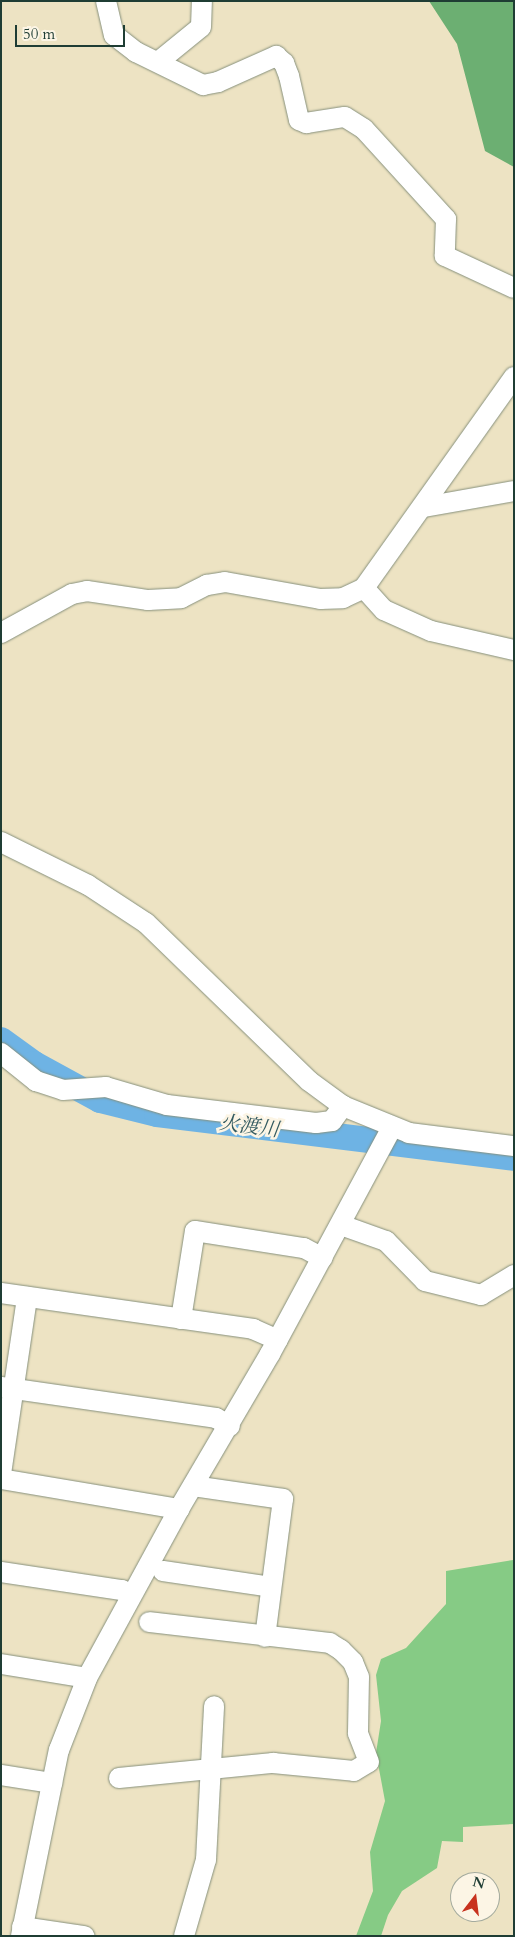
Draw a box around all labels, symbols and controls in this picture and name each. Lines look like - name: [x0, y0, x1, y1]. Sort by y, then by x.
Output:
- scale bar: [18, 15, 128, 47]
- text: 50 m: [23, 24, 55, 44]
- water label: 火渡川: [218, 1110, 280, 1142]
- north arrow: [450, 1872, 500, 1922]
- text: N: [470, 1872, 487, 1894]

